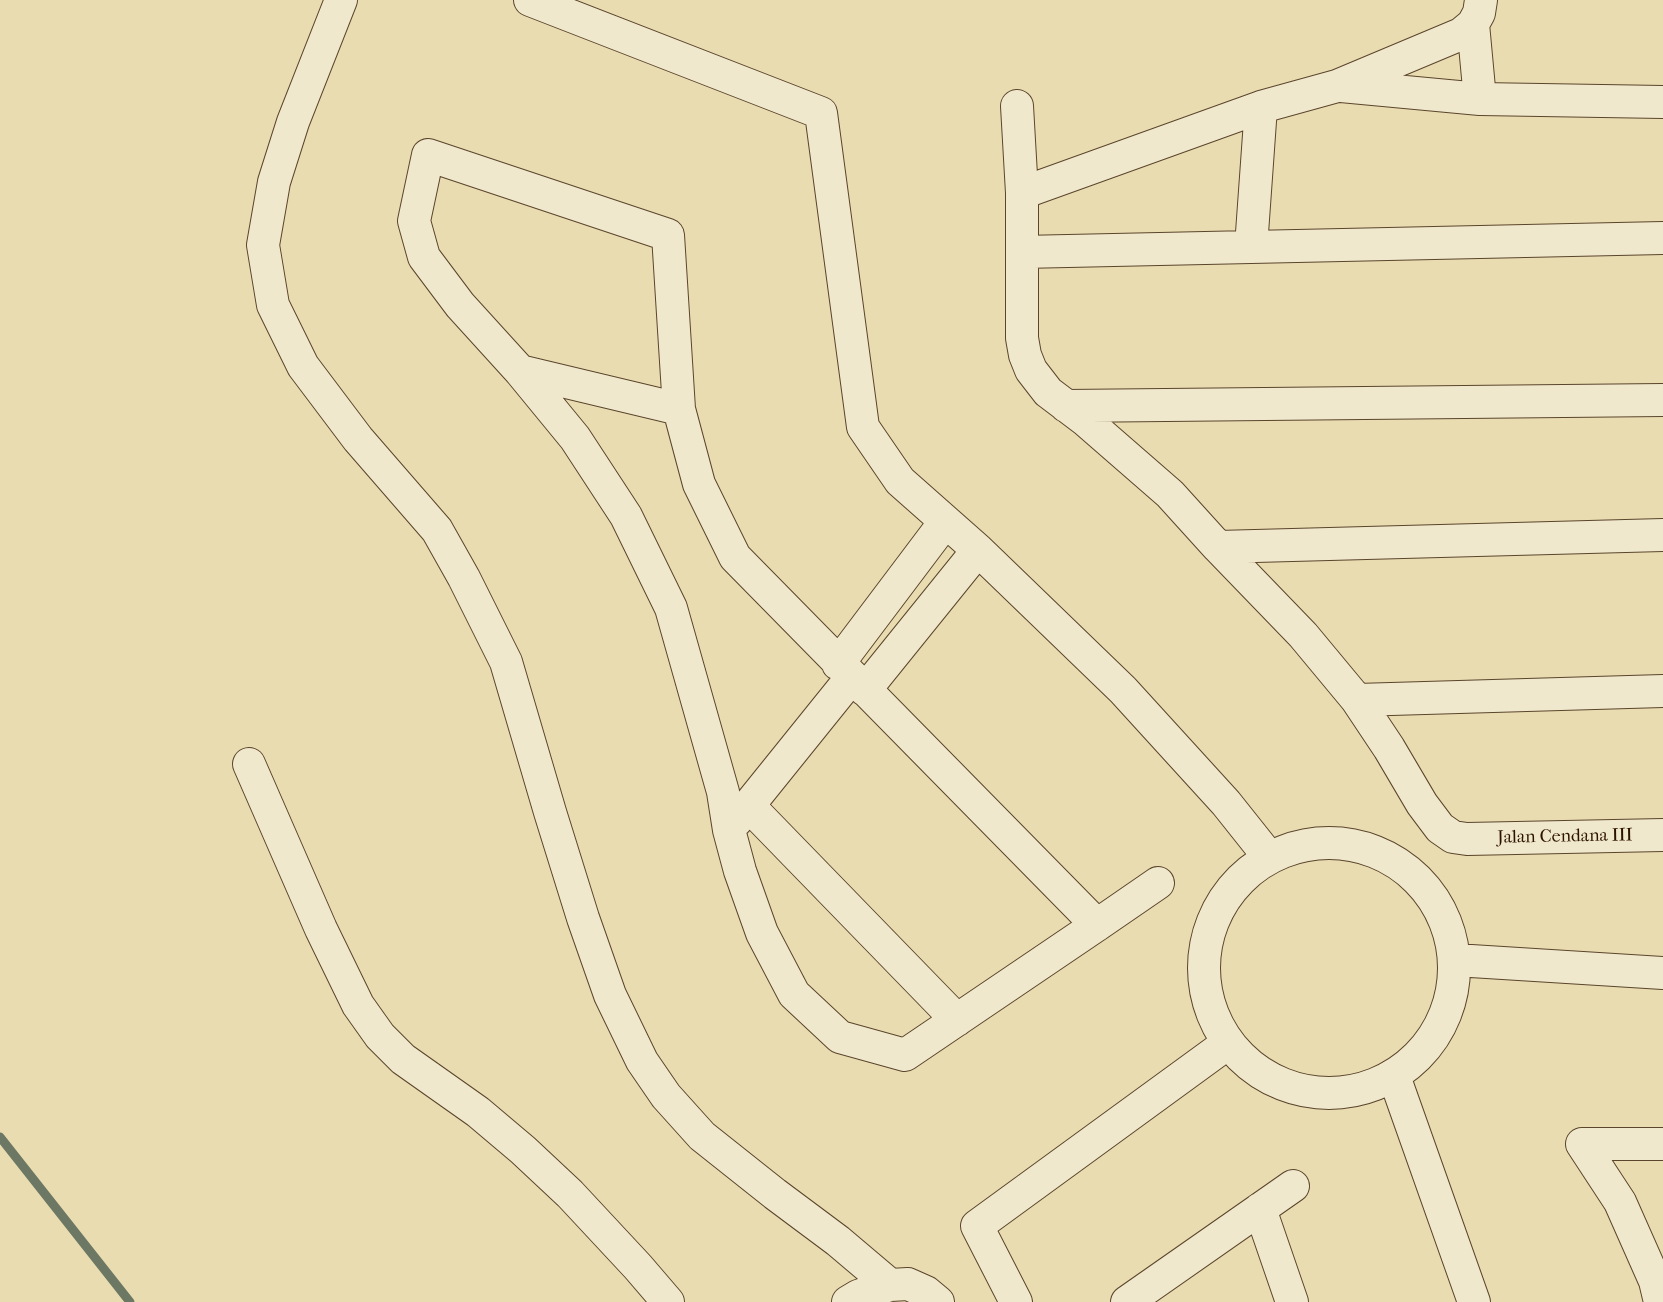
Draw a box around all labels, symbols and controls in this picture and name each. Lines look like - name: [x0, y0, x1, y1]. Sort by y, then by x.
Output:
- street label: Jalan Cendana III: [1497, 825, 1633, 849]

